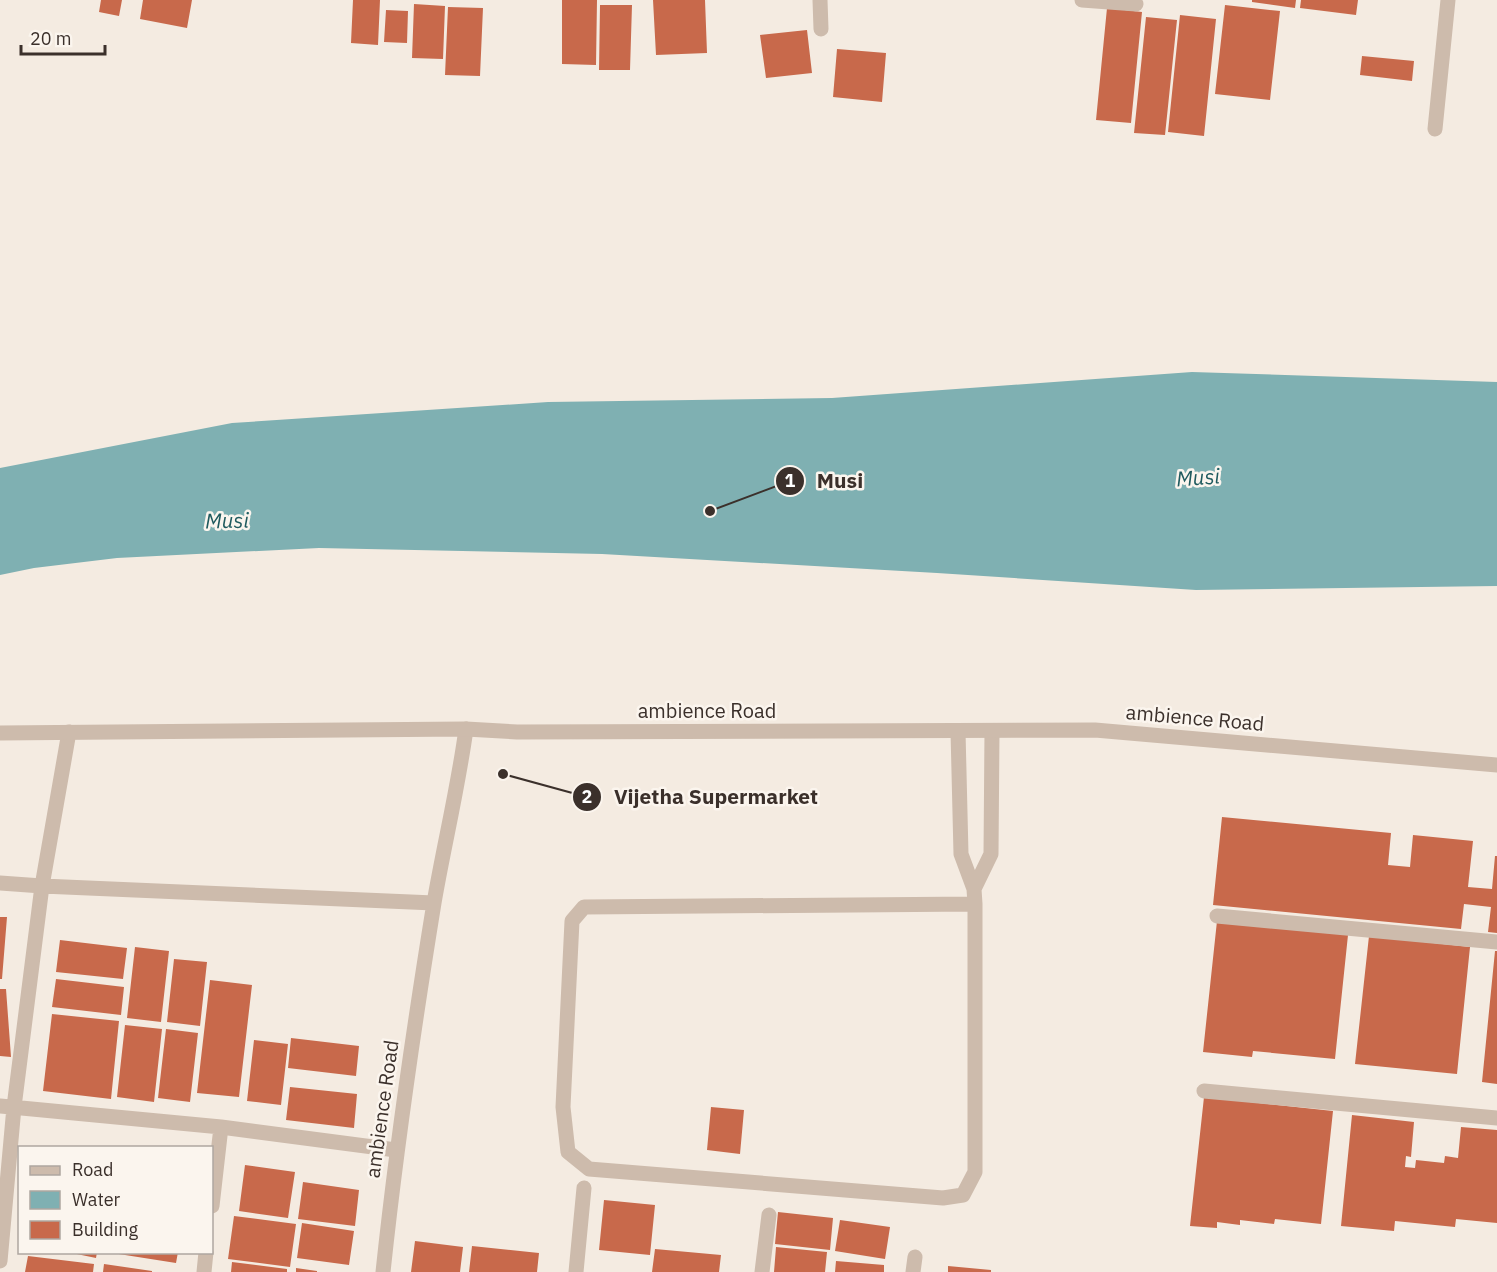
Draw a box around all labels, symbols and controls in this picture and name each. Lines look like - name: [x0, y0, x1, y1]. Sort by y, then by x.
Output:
- scale bar: [21, 18, 105, 56]
- text: 20 m: [30, 27, 72, 50]
- callout: Musi: [775, 461, 875, 500]
- water label: Musi: [1175, 461, 1221, 492]
- text: Musi: [817, 466, 863, 494]
- text: 1: [785, 469, 796, 492]
- water label: Musi: [205, 506, 250, 534]
- street label: ambience Road: [638, 697, 776, 724]
- street label: ambience Road: [1125, 698, 1265, 737]
- callout: Vijetha Supermarket: [572, 778, 830, 817]
- text: Vijetha Supermarket: [614, 782, 818, 810]
- text: 2: [582, 785, 592, 808]
- street label: ambience Road: [358, 1038, 405, 1179]
- legend: [18, 1146, 213, 1254]
- text: Road: [72, 1158, 113, 1181]
- text: Water: [72, 1188, 121, 1211]
- text: Building: [72, 1218, 139, 1241]

